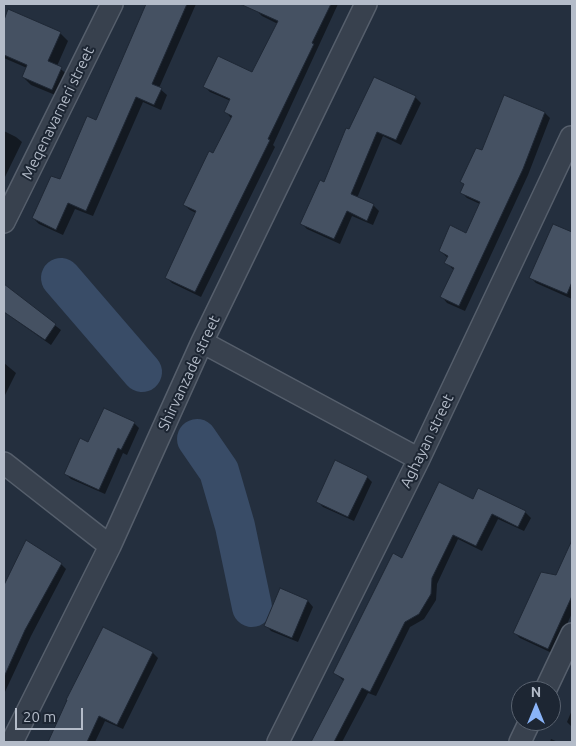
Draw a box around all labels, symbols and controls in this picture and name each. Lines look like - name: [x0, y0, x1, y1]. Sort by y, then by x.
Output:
- street label: Meqenavarneri street: [18, 44, 98, 182]
- street label: Shirvanzade street: [154, 312, 224, 434]
- street label: Aghayan street: [397, 391, 457, 491]
- north arrow: [511, 681, 561, 731]
- text: N: [531, 684, 541, 700]
- scale bar: [18, 698, 85, 730]
- text: 20 m: [23, 708, 56, 725]

